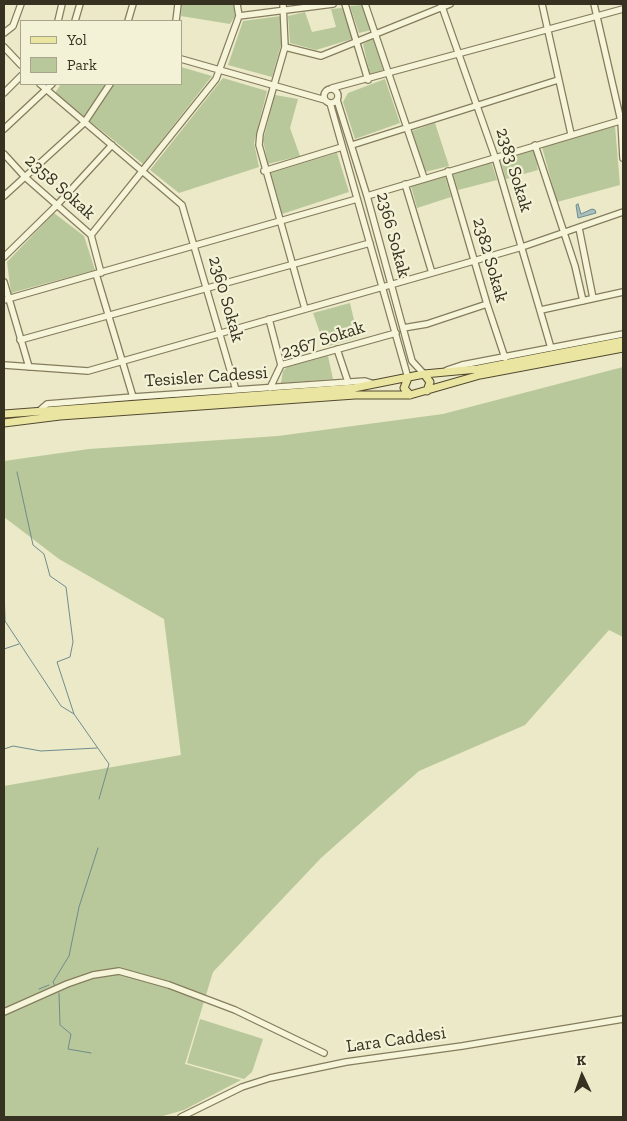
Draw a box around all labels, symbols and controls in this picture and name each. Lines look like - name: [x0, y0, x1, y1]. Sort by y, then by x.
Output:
- legend: [20, 20, 182, 85]
- text: Yol: [67, 31, 87, 49]
- text: Park: [67, 56, 97, 74]
- street label: 2383 Sokak: [491, 125, 537, 215]
- street label: 2358 Sokak: [20, 150, 100, 224]
- street label: 2366 Sokak: [371, 190, 415, 280]
- street label: 2382 Sokak: [468, 215, 512, 305]
- street label: 2360 Sokak: [203, 254, 249, 344]
- street label: 2367 Sokak: [279, 316, 367, 364]
- street label: Tesisler Cadessi: [144, 362, 268, 392]
- street label: Lara Caddesi: [345, 1022, 447, 1058]
- north arrow: [557, 1051, 607, 1101]
- text: K: [576, 1052, 586, 1069]

